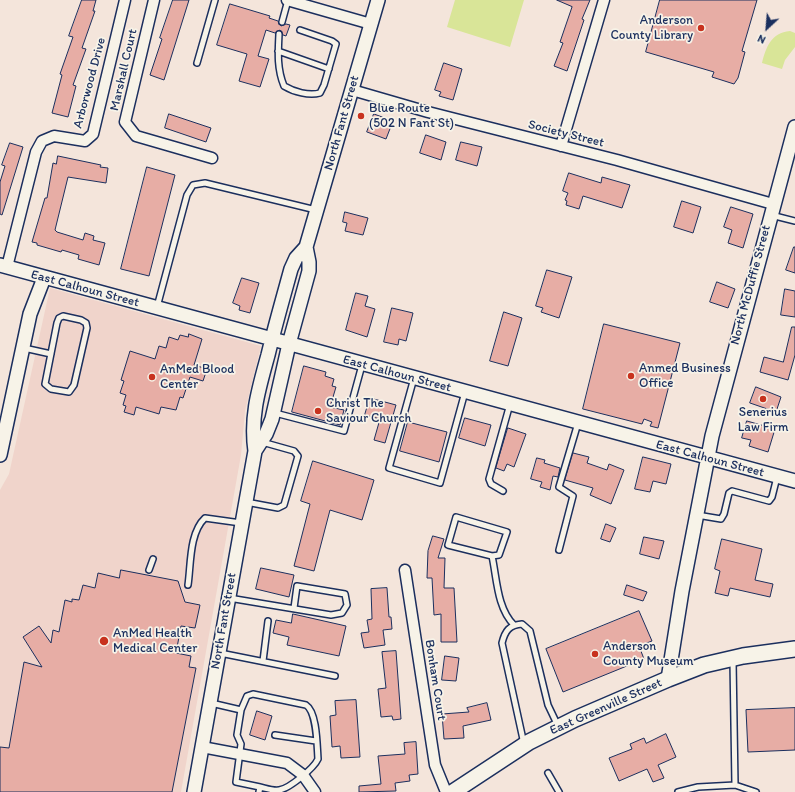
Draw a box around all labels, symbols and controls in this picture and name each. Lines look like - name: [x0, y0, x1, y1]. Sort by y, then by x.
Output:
- north arrow: [747, 8, 787, 48]
- place label: Anderson County Library: [610, 13, 693, 44]
- marker: Anderson County Library: [696, 23, 706, 33]
- street label: Marshall Court: [107, 27, 141, 113]
- text: N: [755, 32, 768, 47]
- street label: Arborwood Drive: [70, 36, 110, 130]
- street label: North Fant Street: [321, 74, 363, 172]
- place label: Blue Route (502 N Fant St): [369, 101, 454, 132]
- marker: Blue Route (502 N Fant St): [356, 111, 366, 121]
- street label: Society Street: [526, 117, 606, 151]
- street label: North McDuffie Street: [728, 223, 774, 347]
- street label: East Calhoun Street: [29, 267, 141, 311]
- street label: East Calhoun Street: [341, 352, 453, 396]
- place label: Anmed Business Office: [639, 361, 731, 392]
- place label: AnMed Blood Center: [160, 362, 234, 393]
- marker: Anmed Business Office: [626, 371, 636, 381]
- marker: AnMed Blood Center: [147, 372, 157, 382]
- marker: Senerius Law Firm: [758, 394, 768, 404]
- place label: Christ The Saviour Church: [326, 396, 412, 427]
- place label: Senerius Law Firm: [738, 405, 788, 436]
- marker: Christ The Saviour Church: [313, 406, 323, 416]
- street label: East Calhoun Street: [654, 437, 766, 481]
- street label: North Fant Street: [208, 571, 240, 671]
- place label: AnMed Health Medical Center: [113, 626, 197, 657]
- marker: AnMed Health Medical Center: [98, 635, 110, 647]
- street label: Bonham Court: [421, 639, 449, 721]
- place label: Anderson County Museum: [603, 639, 693, 670]
- marker: Anderson County Museum: [590, 649, 600, 659]
- street label: East Greenville Street: [548, 675, 664, 739]

